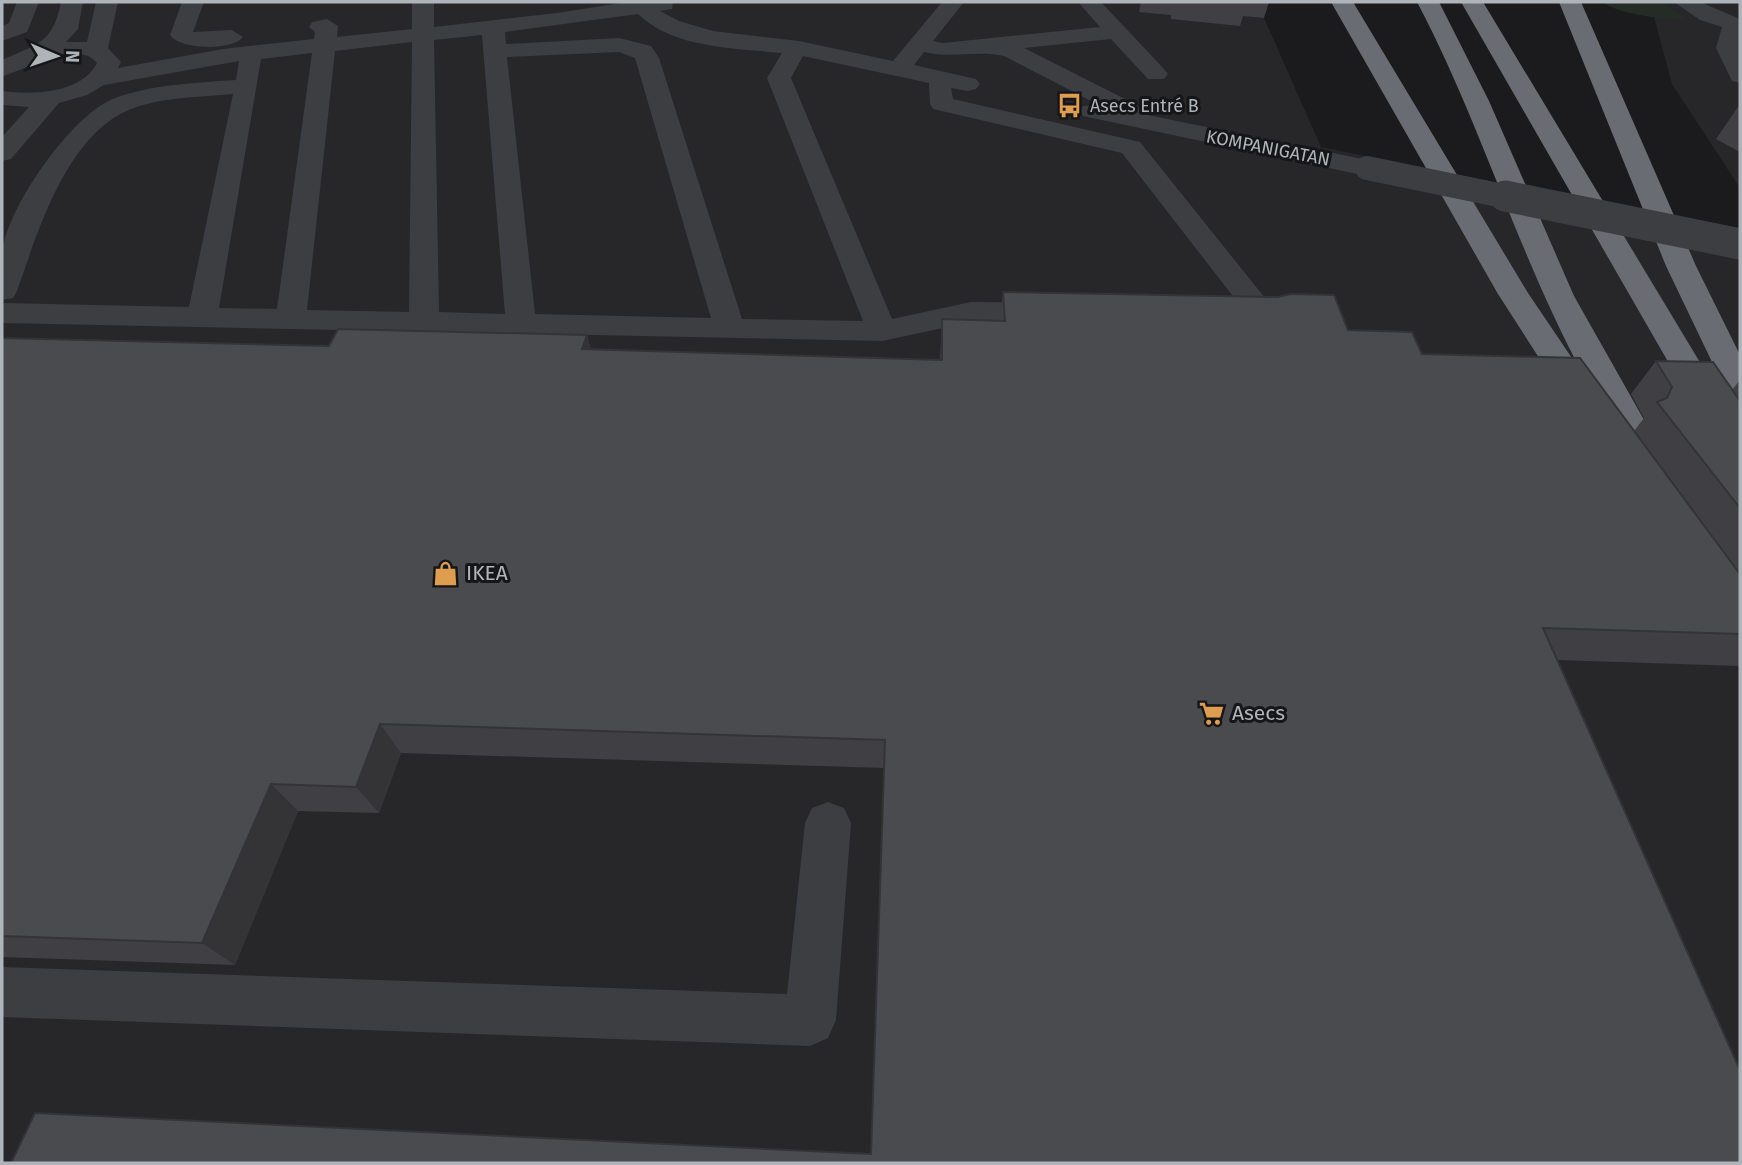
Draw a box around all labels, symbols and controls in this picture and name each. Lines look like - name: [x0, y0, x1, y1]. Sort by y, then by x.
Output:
- north arrow: [21, 21, 91, 91]
- text: N: [61, 50, 84, 63]
- bus stop icon: Asecs Entré B: [1056, 92, 1084, 120]
- place label: Asecs Entré B: [1090, 95, 1199, 117]
- street label: KOMPANIGATAN: [1204, 125, 1332, 171]
- shop icon: IKEA: [432, 559, 460, 587]
- place label: IKEA: [466, 560, 508, 586]
- supermarket icon: Asecs: [1198, 699, 1226, 727]
- place label: Asecs: [1232, 700, 1285, 726]

